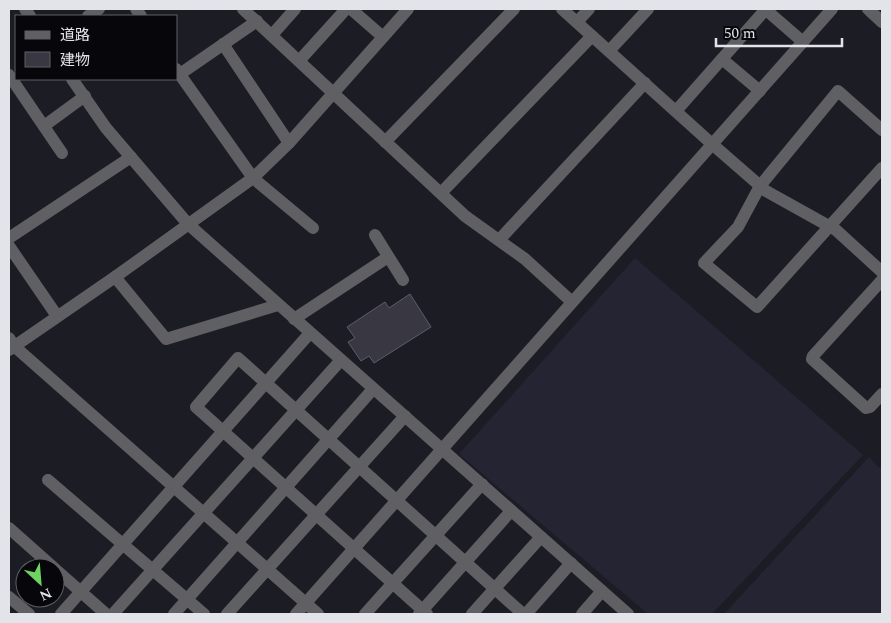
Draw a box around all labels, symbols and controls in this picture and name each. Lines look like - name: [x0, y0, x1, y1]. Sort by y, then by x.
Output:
- legend: [15, 15, 178, 80]
- scale bar: [716, 15, 842, 47]
- text: 50 m: [724, 22, 756, 45]
- text: 道路: [60, 24, 90, 47]
- text: 建物: [60, 49, 90, 72]
- north arrow: [15, 558, 65, 608]
- text: N: [36, 582, 55, 606]

